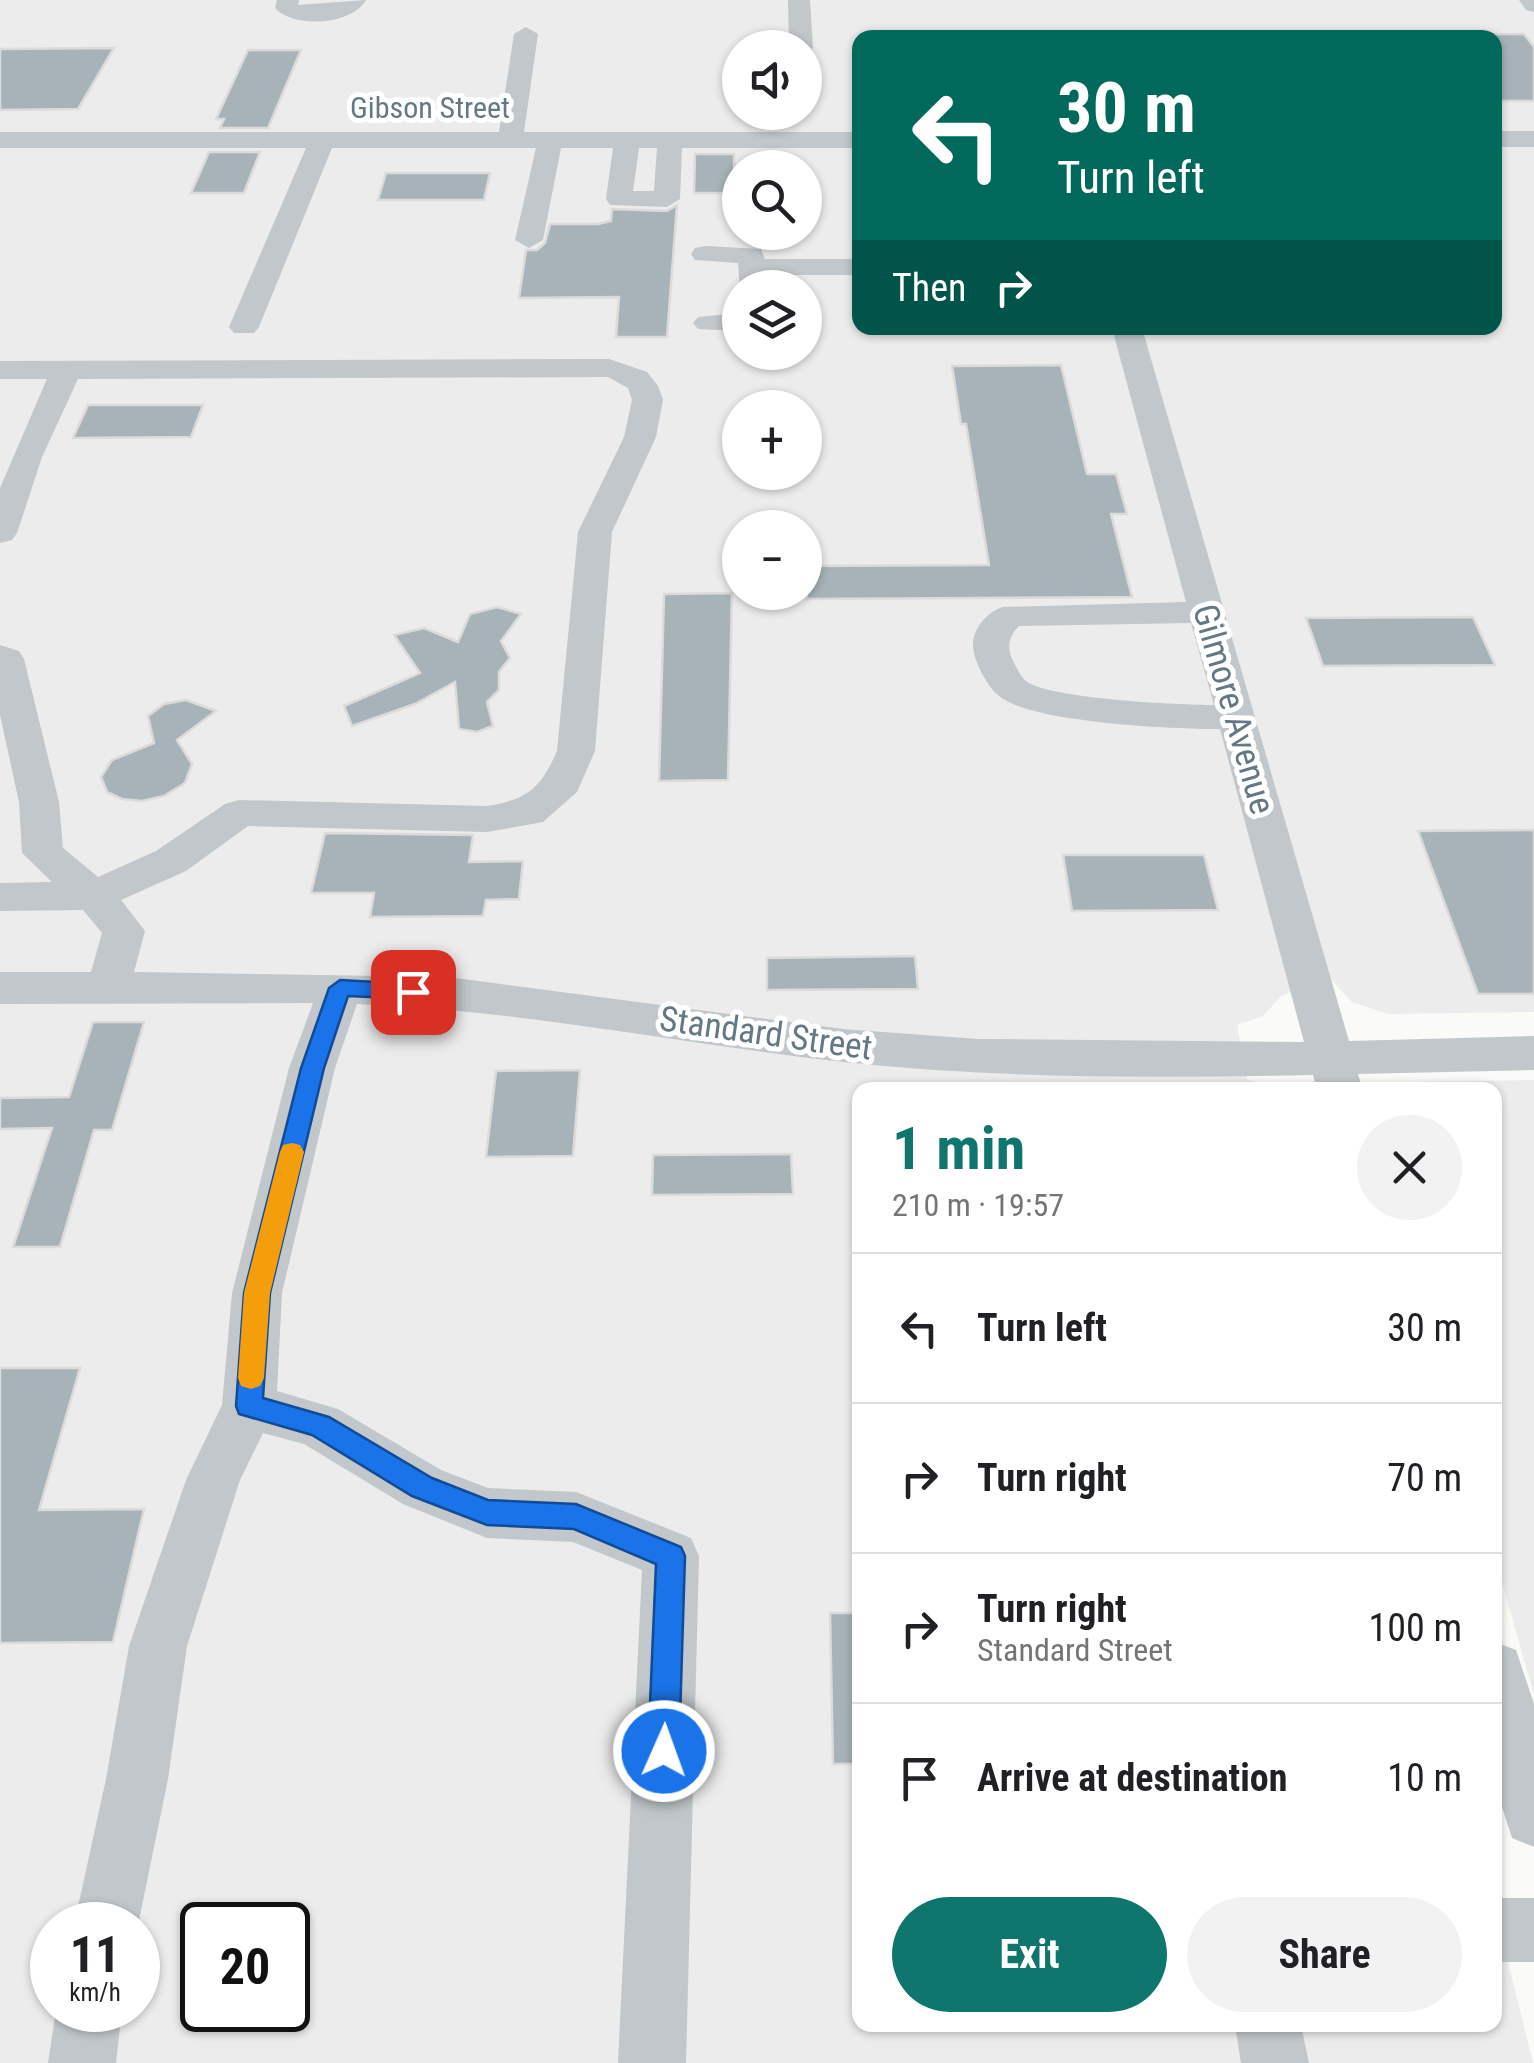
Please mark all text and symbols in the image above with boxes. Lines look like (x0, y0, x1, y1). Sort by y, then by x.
map controls (722, 30, 822, 610)
button: sound (722, 30, 822, 130)
text: 30 m (1057, 67, 1196, 149)
icon: left (892, 70, 1022, 200)
street label: Gibson Street (350, 90, 510, 125)
button: search (722, 150, 822, 250)
text: Turn left (1057, 151, 1205, 204)
icon: right (986, 260, 1041, 315)
text: Then (892, 266, 966, 310)
button: layers (722, 270, 822, 370)
button: + (722, 390, 822, 490)
button: − (722, 510, 822, 610)
street label: Gilmore Avenue (1184, 600, 1283, 819)
pin (371, 950, 456, 1035)
icon: arrive (386, 965, 441, 1020)
street label: Standard Street (657, 998, 875, 1069)
text: 1 min (892, 1113, 1025, 1184)
button: close (1357, 1115, 1462, 1220)
text: 210 m · 19:57 (892, 1186, 1064, 1224)
icon: left (892, 1301, 947, 1356)
text: Turn left (977, 1306, 1107, 1350)
text: 30 m (1387, 1306, 1462, 1350)
icon: right (892, 1451, 947, 1506)
text: Turn right (977, 1456, 1127, 1500)
text: 70 m (1387, 1456, 1462, 1500)
text: Turn right (977, 1587, 1127, 1631)
icon: right (892, 1601, 947, 1656)
text: 100 m (1368, 1606, 1462, 1650)
text: Standard Street (977, 1631, 1173, 1669)
position arrow (612, 1699, 716, 1803)
icon: arrive (892, 1751, 947, 1806)
text: Arrive at destination (977, 1756, 1287, 1800)
text: 10 m (1387, 1756, 1462, 1800)
button: Exit (892, 1897, 1167, 2012)
button: Share (1187, 1897, 1462, 2012)
speed limit sign: 20 (180, 1902, 310, 2032)
text: 11 (70, 1926, 120, 1984)
text: km/h (69, 1978, 121, 2007)

